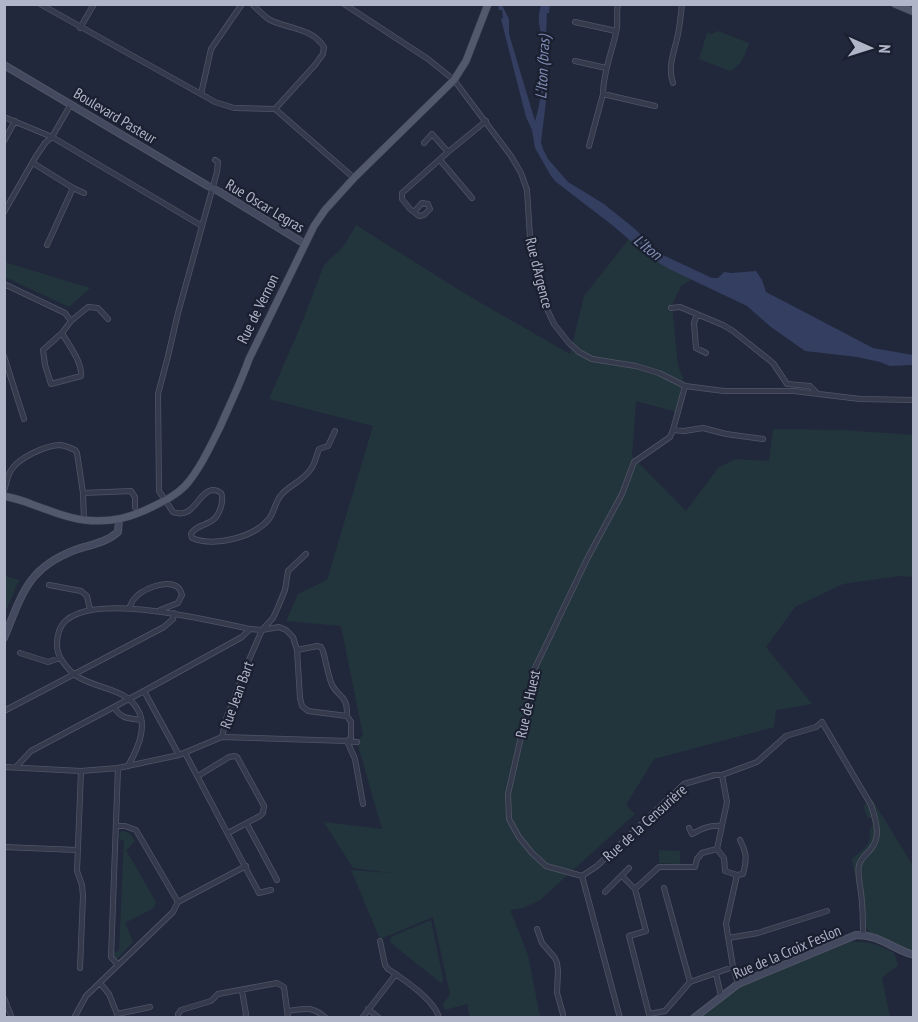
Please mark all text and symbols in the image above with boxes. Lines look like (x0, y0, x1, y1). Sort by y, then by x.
north arrow (840, 18, 900, 78)
water label: L'Iton (bras) (530, 32, 554, 99)
text: N (875, 44, 895, 54)
street label: Boulevard Pasteur (70, 83, 161, 148)
street label: Rue Oscar Legras (223, 175, 308, 236)
water label: L'Iton (630, 230, 667, 265)
street label: Rue d'Argence (521, 235, 557, 310)
street label: Rue de Vernon (233, 271, 282, 347)
street label: Rue Jean Bart (216, 659, 257, 731)
street label: Rue de Huest (511, 668, 544, 740)
street label: Rue de la Censurière (599, 780, 691, 865)
street label: Rue de la Croix Feslon (730, 920, 844, 983)

